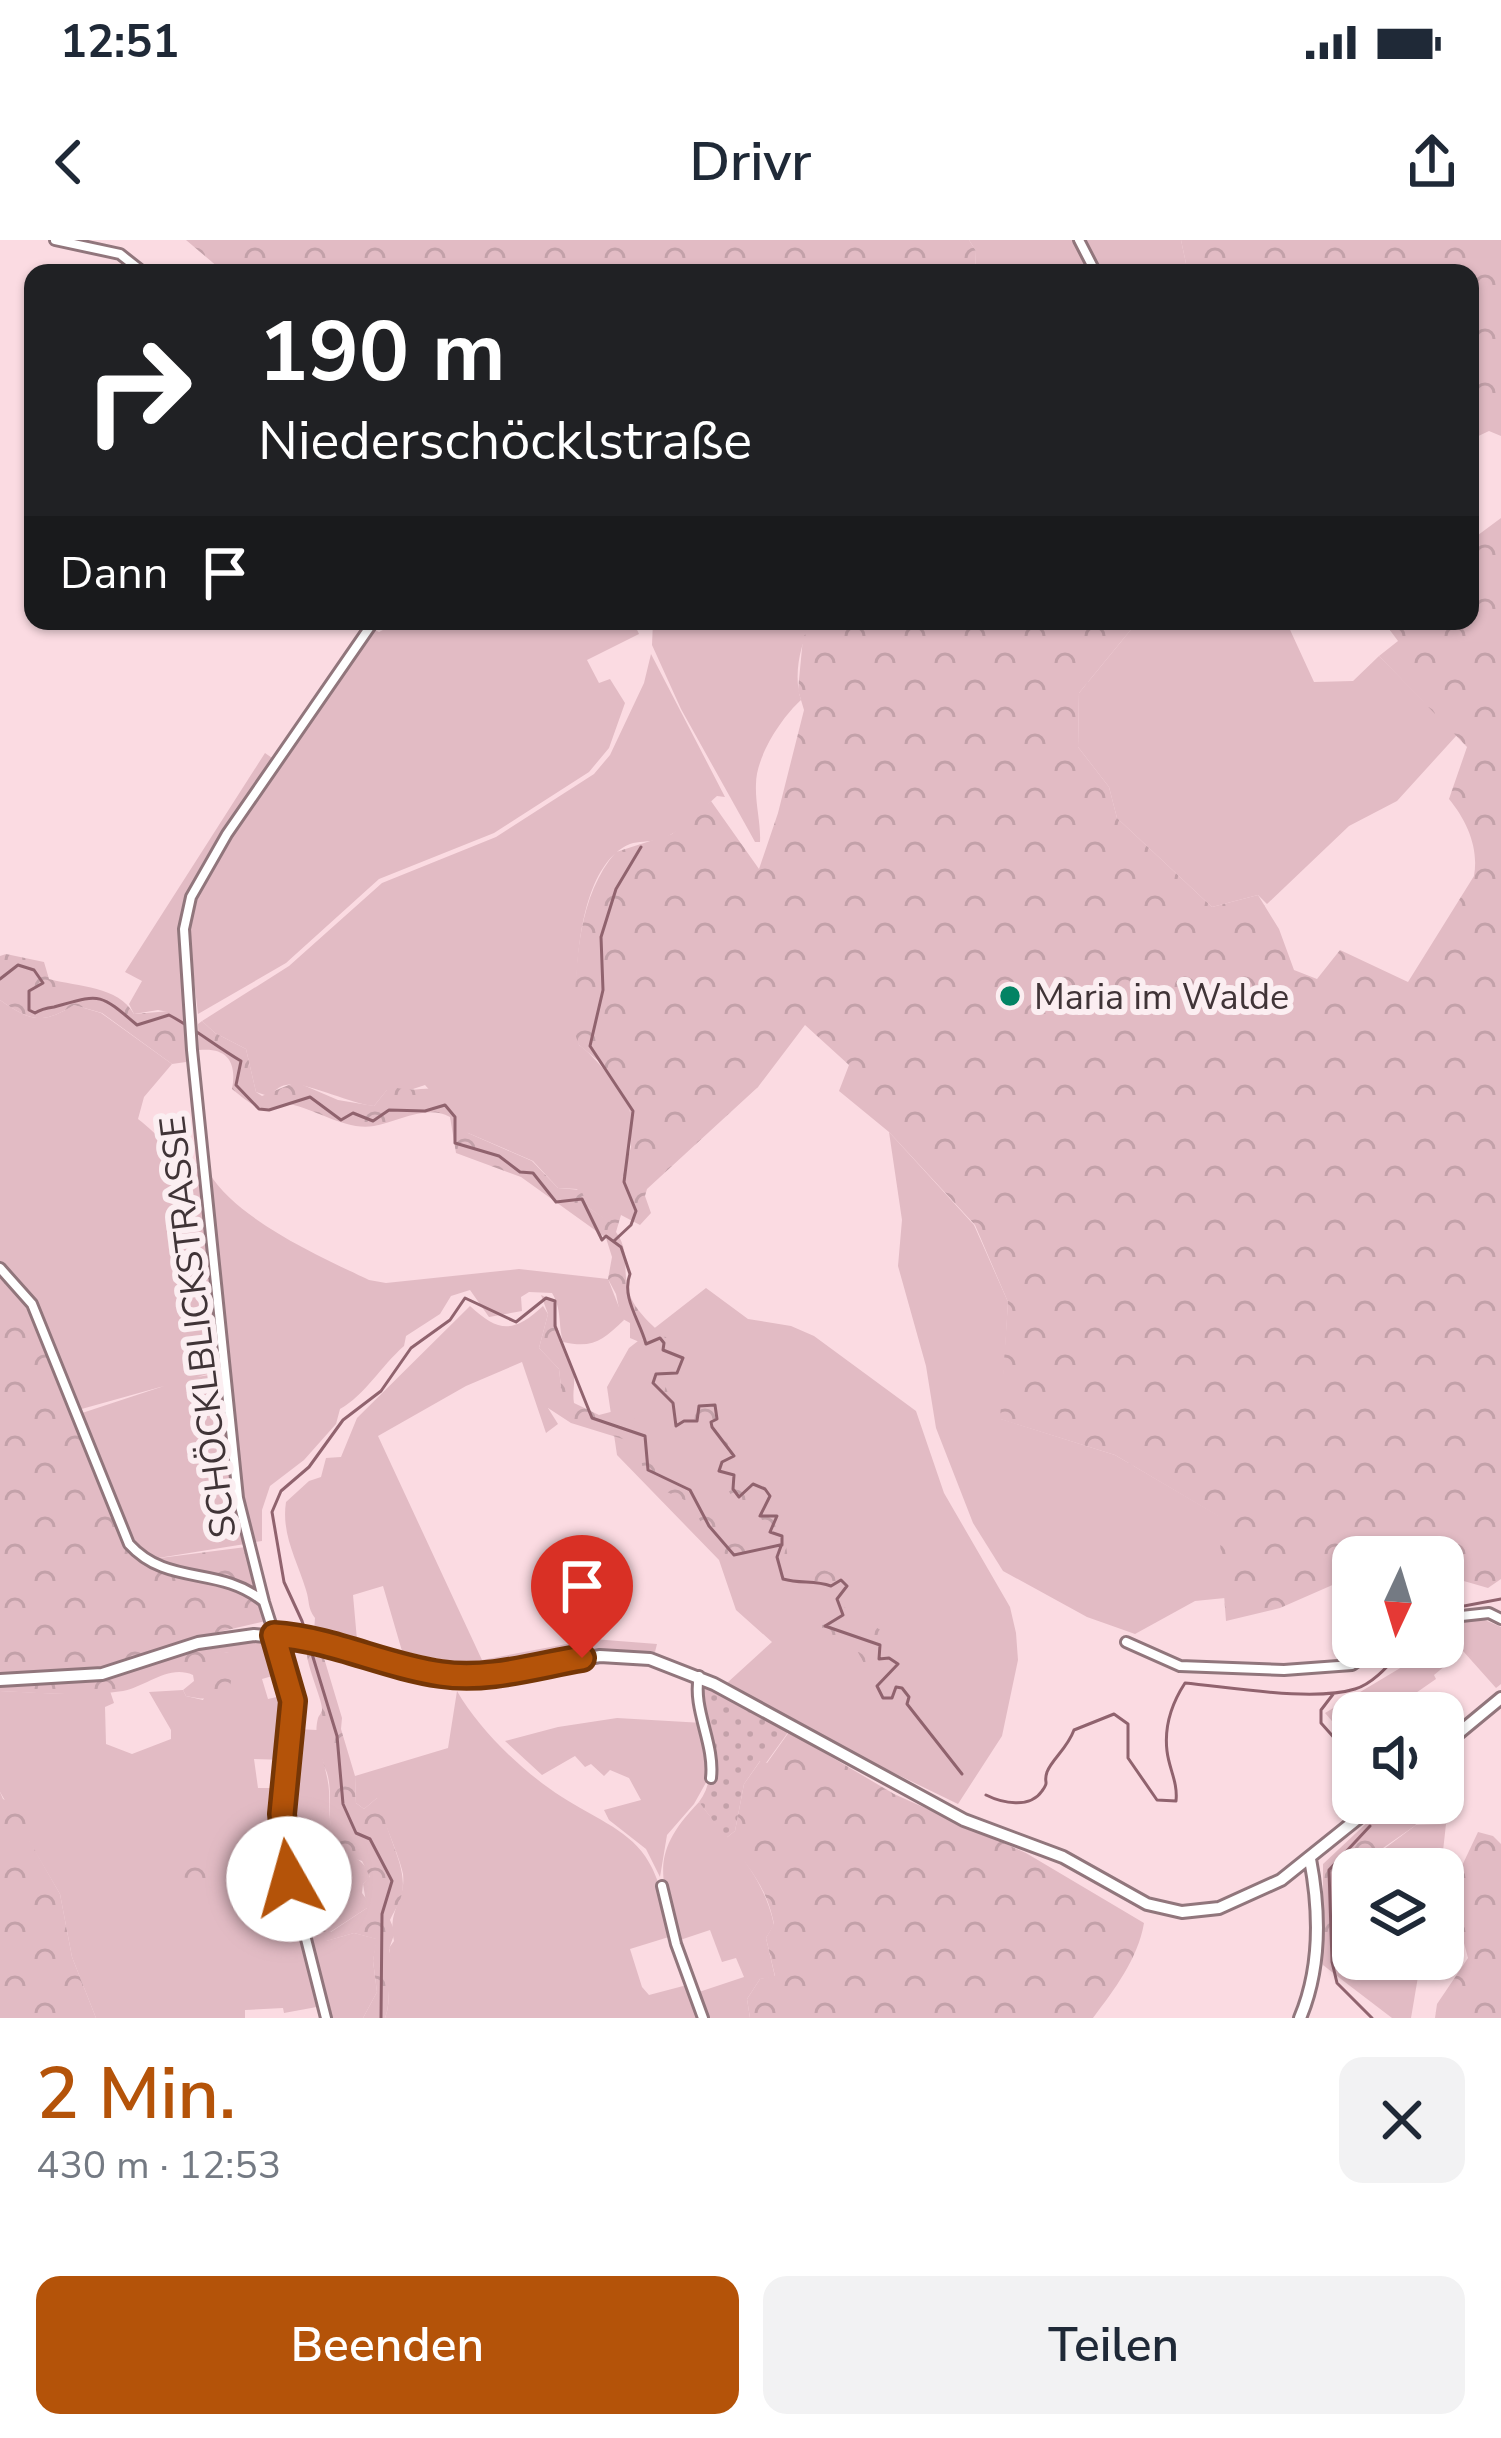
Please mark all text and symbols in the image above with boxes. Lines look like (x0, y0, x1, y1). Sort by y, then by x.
text: 12:51 (60, 12, 179, 73)
text: Drivr (689, 125, 812, 199)
icon: back (36, 129, 102, 195)
icon: share (1399, 129, 1465, 195)
text: 190 m (258, 295, 506, 410)
icon: right (60, 312, 216, 468)
text: Niederschöcklstraße (258, 404, 752, 478)
icon: arrive (192, 540, 258, 606)
text: Dann (60, 543, 168, 604)
place label: Maria im Walde (1034, 973, 1289, 1022)
marker: Maria im Walde (997, 983, 1023, 1009)
street label: SCHÖCKLBLICKSTRASSE (148, 1113, 249, 1541)
pin (531, 1535, 633, 1658)
north arrow (1332, 1536, 1464, 1668)
map controls (1332, 1536, 1464, 1980)
icon: arrive (549, 1553, 615, 1619)
button: sound (1332, 1692, 1464, 1824)
position arrow (226, 1816, 352, 1942)
button: layers (1332, 1848, 1464, 1980)
text: 2 Min. (36, 2045, 236, 2143)
button: close (1339, 2057, 1465, 2183)
text: 430 m · 12:53 (36, 2139, 281, 2192)
button: Beenden (36, 2276, 739, 2414)
button: Teilen (763, 2276, 1465, 2414)

